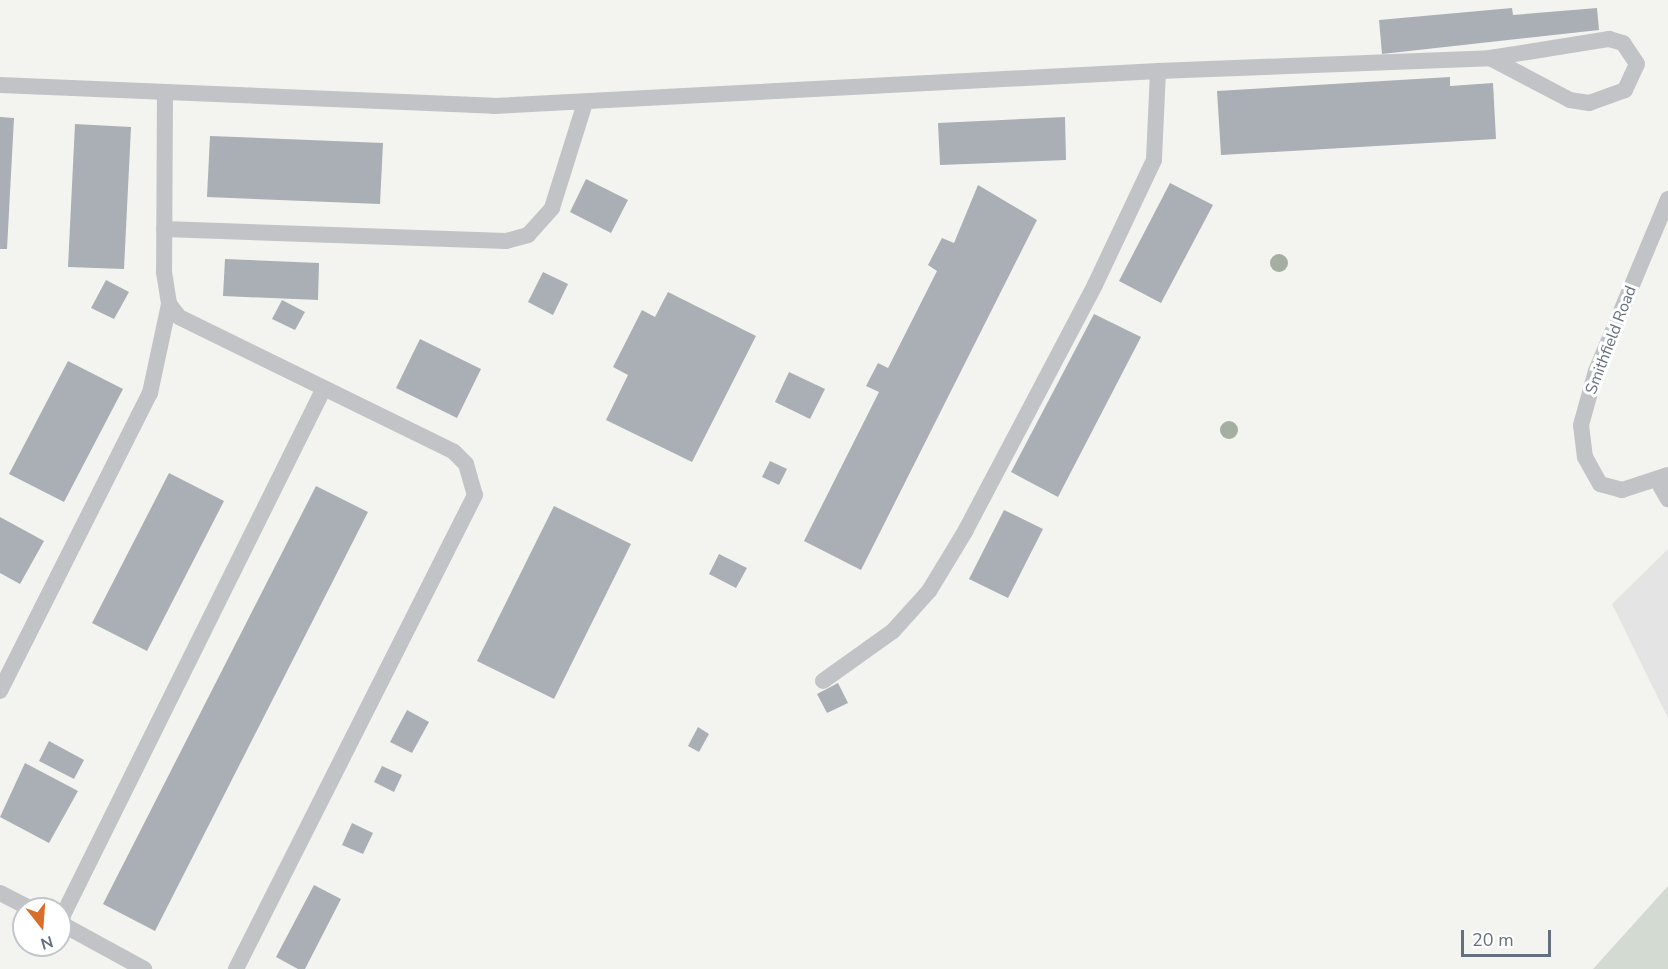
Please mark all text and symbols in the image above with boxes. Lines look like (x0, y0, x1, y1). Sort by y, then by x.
street label: Smithfield Road (1581, 283, 1641, 397)
north arrow (12, 897, 72, 957)
scale bar (1464, 918, 1554, 956)
text: 20 m (1472, 928, 1514, 952)
text: N (38, 930, 56, 955)

